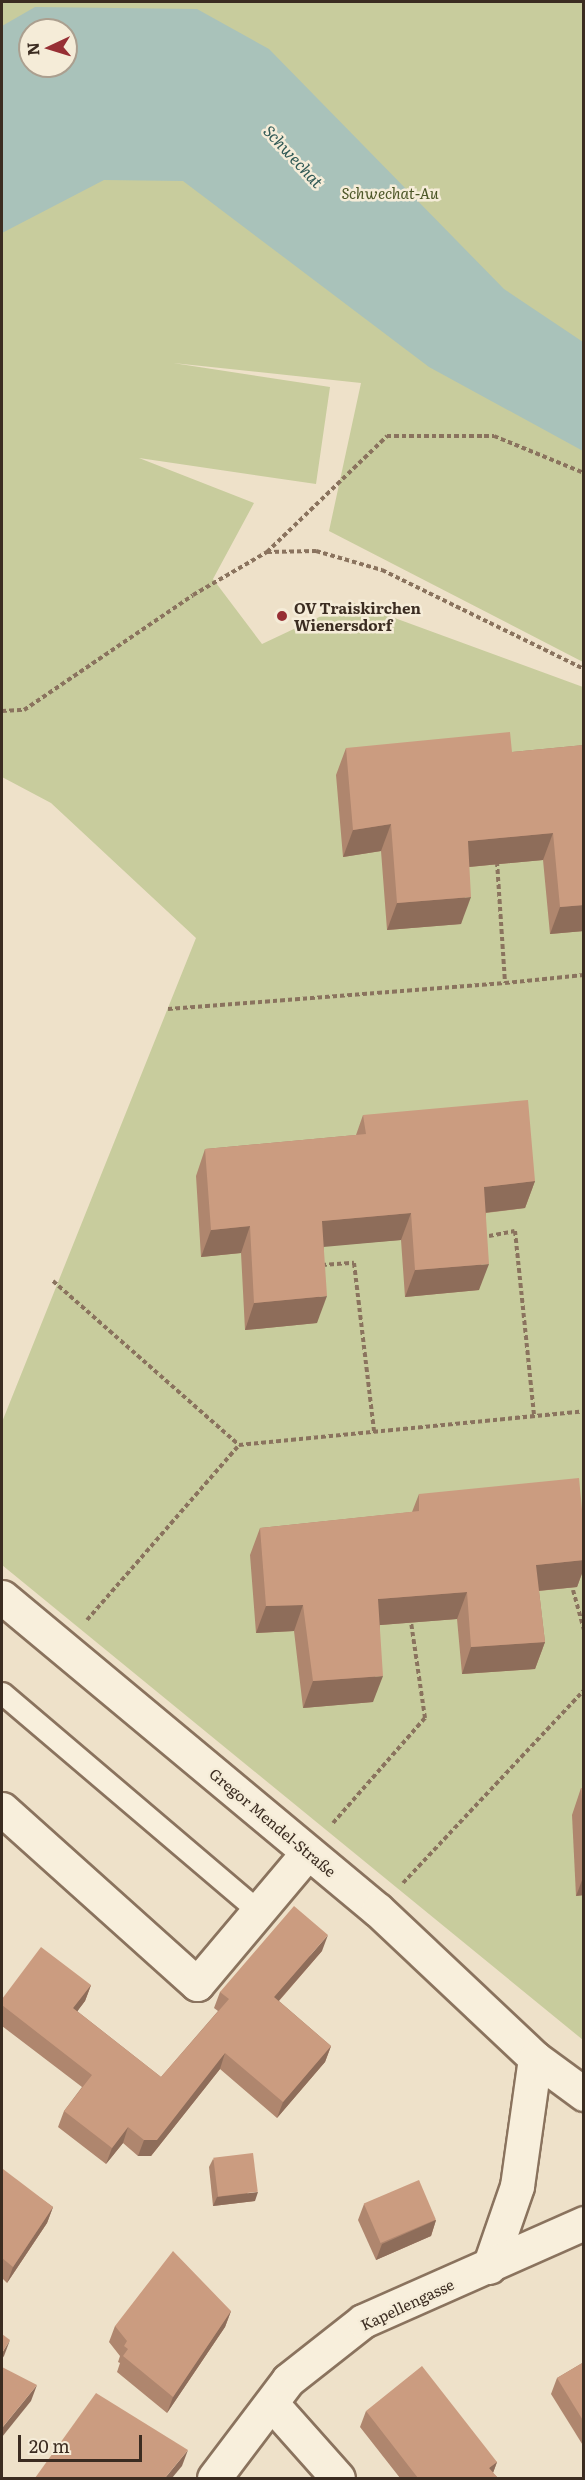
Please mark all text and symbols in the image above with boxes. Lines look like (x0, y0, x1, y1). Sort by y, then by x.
north arrow (18, 18, 78, 78)
text: N (20, 42, 44, 57)
water label: Schwechat (260, 121, 328, 191)
park label: Schwechat-Au (341, 184, 439, 202)
place label: OV Traiskirchen Wienersdorf (294, 598, 421, 633)
marker: OV Traiskirchen Wienersdorf (275, 609, 289, 623)
street label: Gregor Mendel-Straße (206, 1764, 340, 1880)
street label: Kapellengasse (358, 2275, 456, 2333)
scale bar (21, 2423, 146, 2461)
text: 20 m (29, 2432, 70, 2459)

